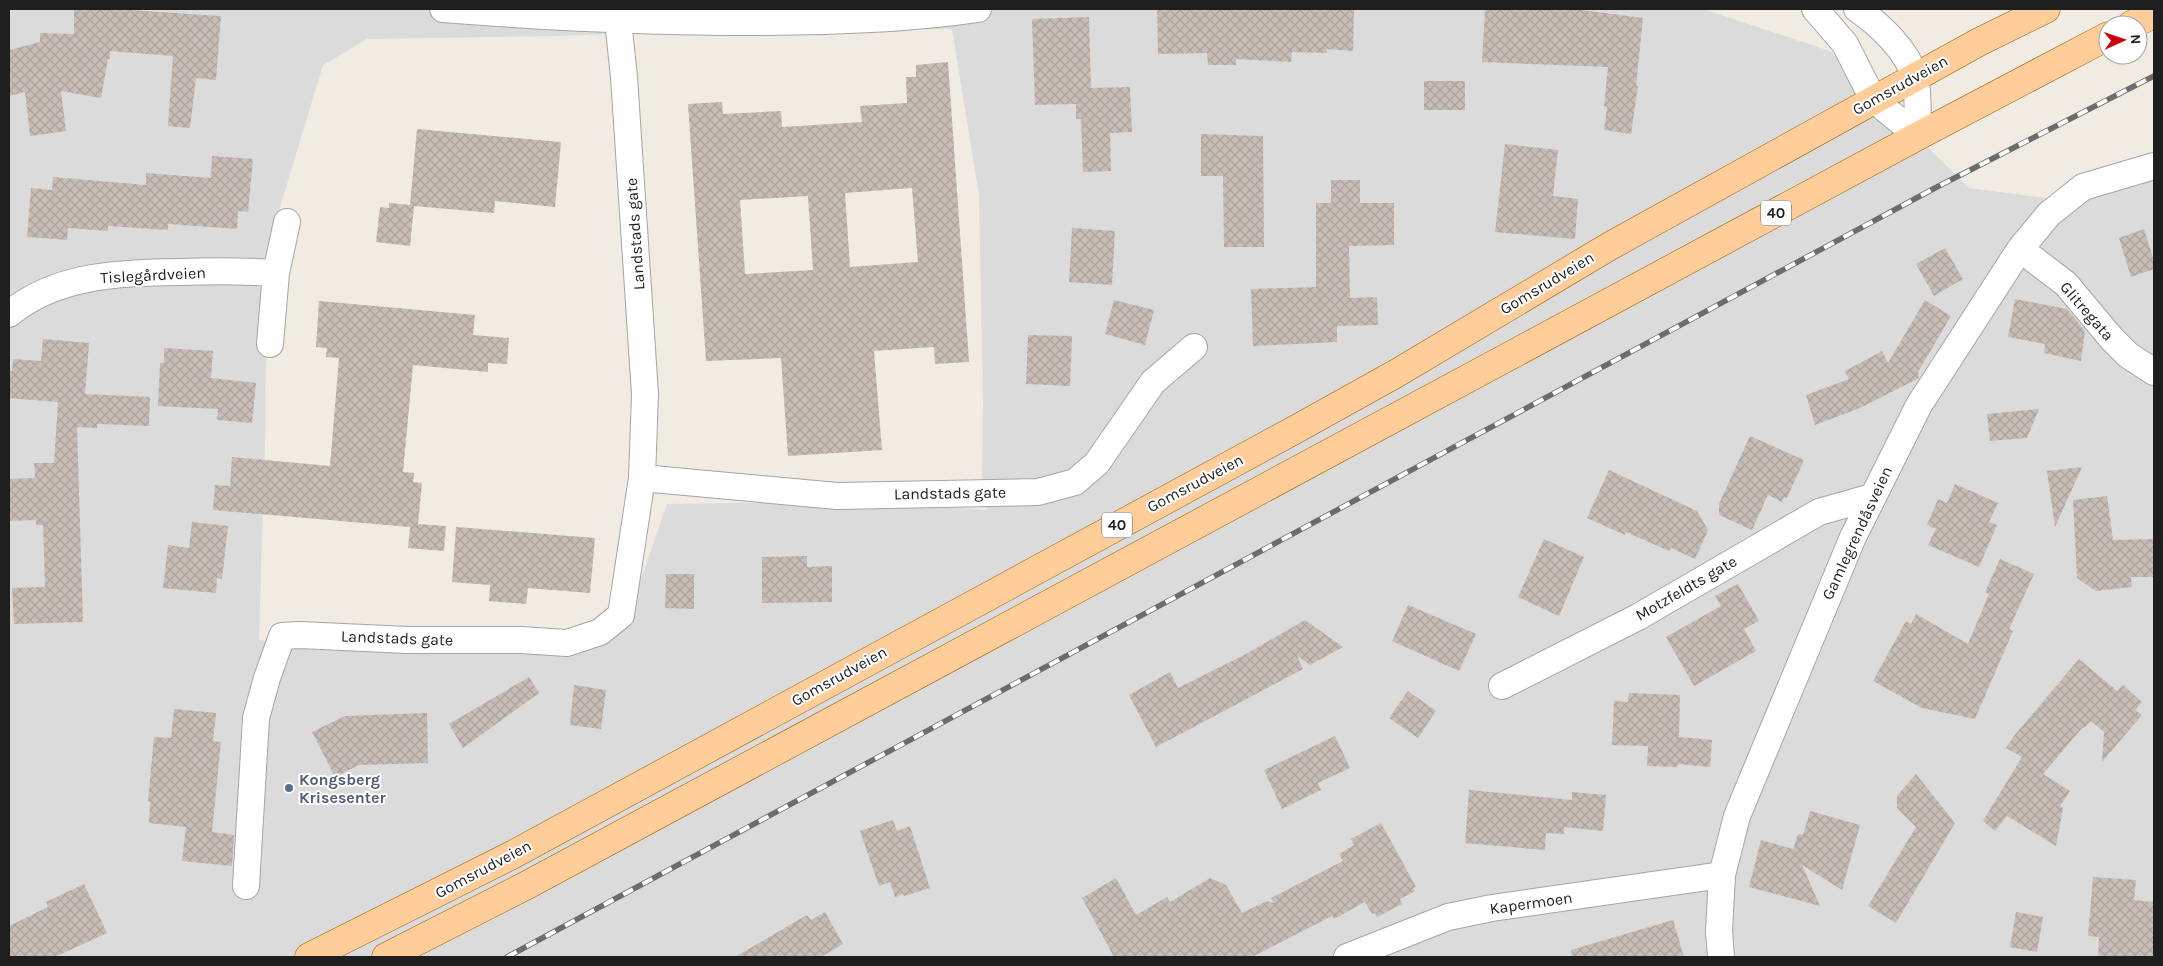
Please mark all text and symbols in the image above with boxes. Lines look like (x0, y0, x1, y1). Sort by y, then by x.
north arrow (2098, 15, 2148, 65)
text: N (2127, 34, 2144, 45)
street label: Gomsrudveien (1849, 51, 1951, 119)
street label: Landstads gate (622, 177, 648, 291)
road number: 40 (1761, 200, 1791, 226)
street label: Gomsrudveien (1497, 247, 1597, 319)
street label: Tislegårdveien (100, 263, 206, 287)
street label: Glitregata (2056, 278, 2118, 344)
street label: Gomsrudveien (1144, 450, 1246, 516)
street label: Gamlegrendåsveien (1818, 463, 1896, 603)
street label: Landstads gate (894, 483, 1006, 503)
road number: 40 (1102, 512, 1132, 538)
street label: Motzfeldts gate (1632, 551, 1740, 625)
street label: Landstads gate (340, 627, 454, 649)
street label: Gomsrudveien (788, 642, 890, 710)
place label: Kongsberg Krisesenter (299, 770, 387, 807)
marker: Kongsberg Krisesenter (283, 782, 295, 794)
street label: Gomsrudveien (432, 836, 534, 902)
street label: Kapermoen (1488, 888, 1574, 918)

